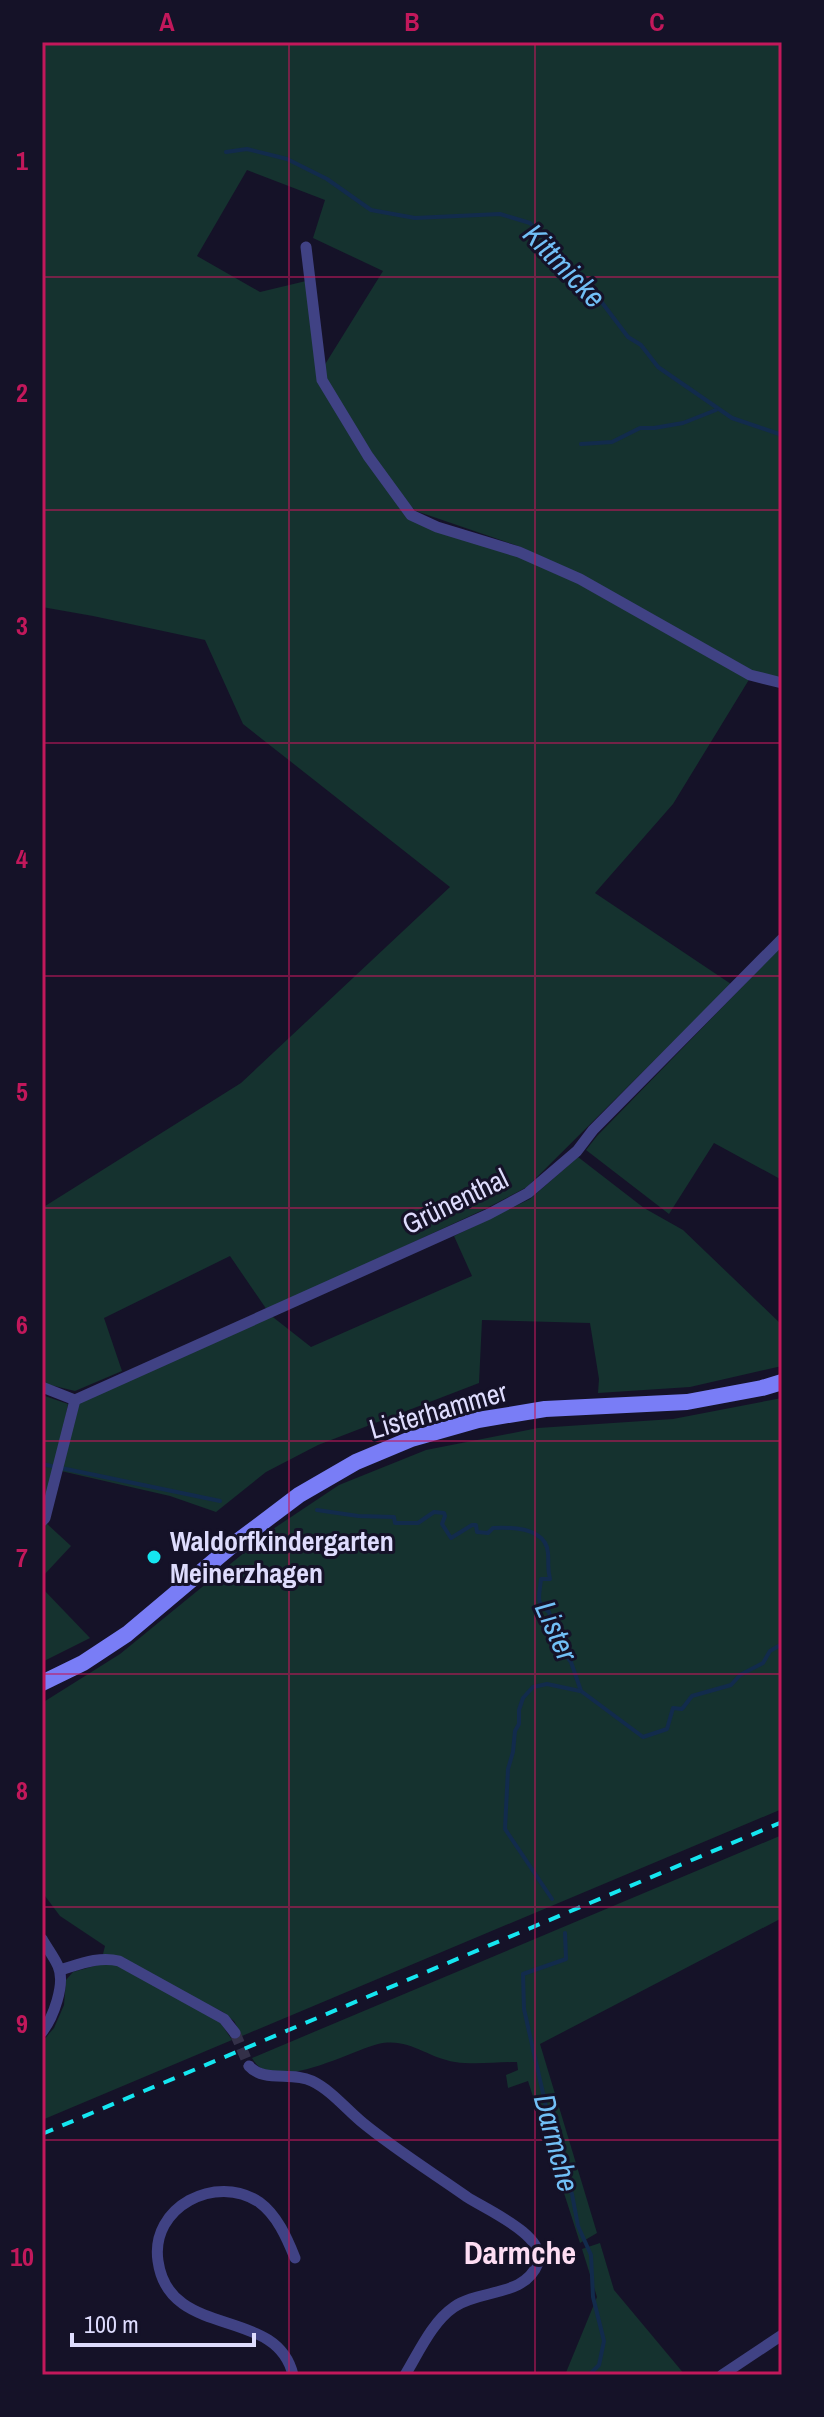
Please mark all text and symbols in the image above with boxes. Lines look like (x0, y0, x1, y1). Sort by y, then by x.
text: A (159, 4, 175, 39)
text: B (404, 4, 420, 39)
text: C (649, 4, 665, 39)
text: 1 (16, 143, 28, 178)
water label: Kittmicke (515, 215, 615, 316)
text: 2 (16, 375, 28, 410)
text: 3 (16, 608, 28, 643)
text: 4 (16, 841, 28, 876)
text: 5 (16, 1074, 28, 1109)
street label: Grünenthal (396, 1159, 514, 1243)
text: 6 (16, 1307, 28, 1342)
street label: Listerhammer (365, 1372, 512, 1448)
place label: Waldorfkindergarten Meinerzhagen (170, 1522, 394, 1592)
text: 7 (16, 1540, 28, 1575)
marker: Waldorfkindergarten Meinerzhagen (145, 1548, 163, 1566)
water label: Lister (526, 1594, 588, 1668)
text: 8 (16, 1773, 28, 1808)
text: 9 (16, 2006, 28, 2041)
water label: Darmche (525, 2089, 589, 2196)
district label: Darmche (464, 2231, 576, 2274)
text: 10 (10, 2239, 34, 2274)
scale bar (72, 2297, 254, 2347)
text: 100 m (84, 2308, 139, 2340)

